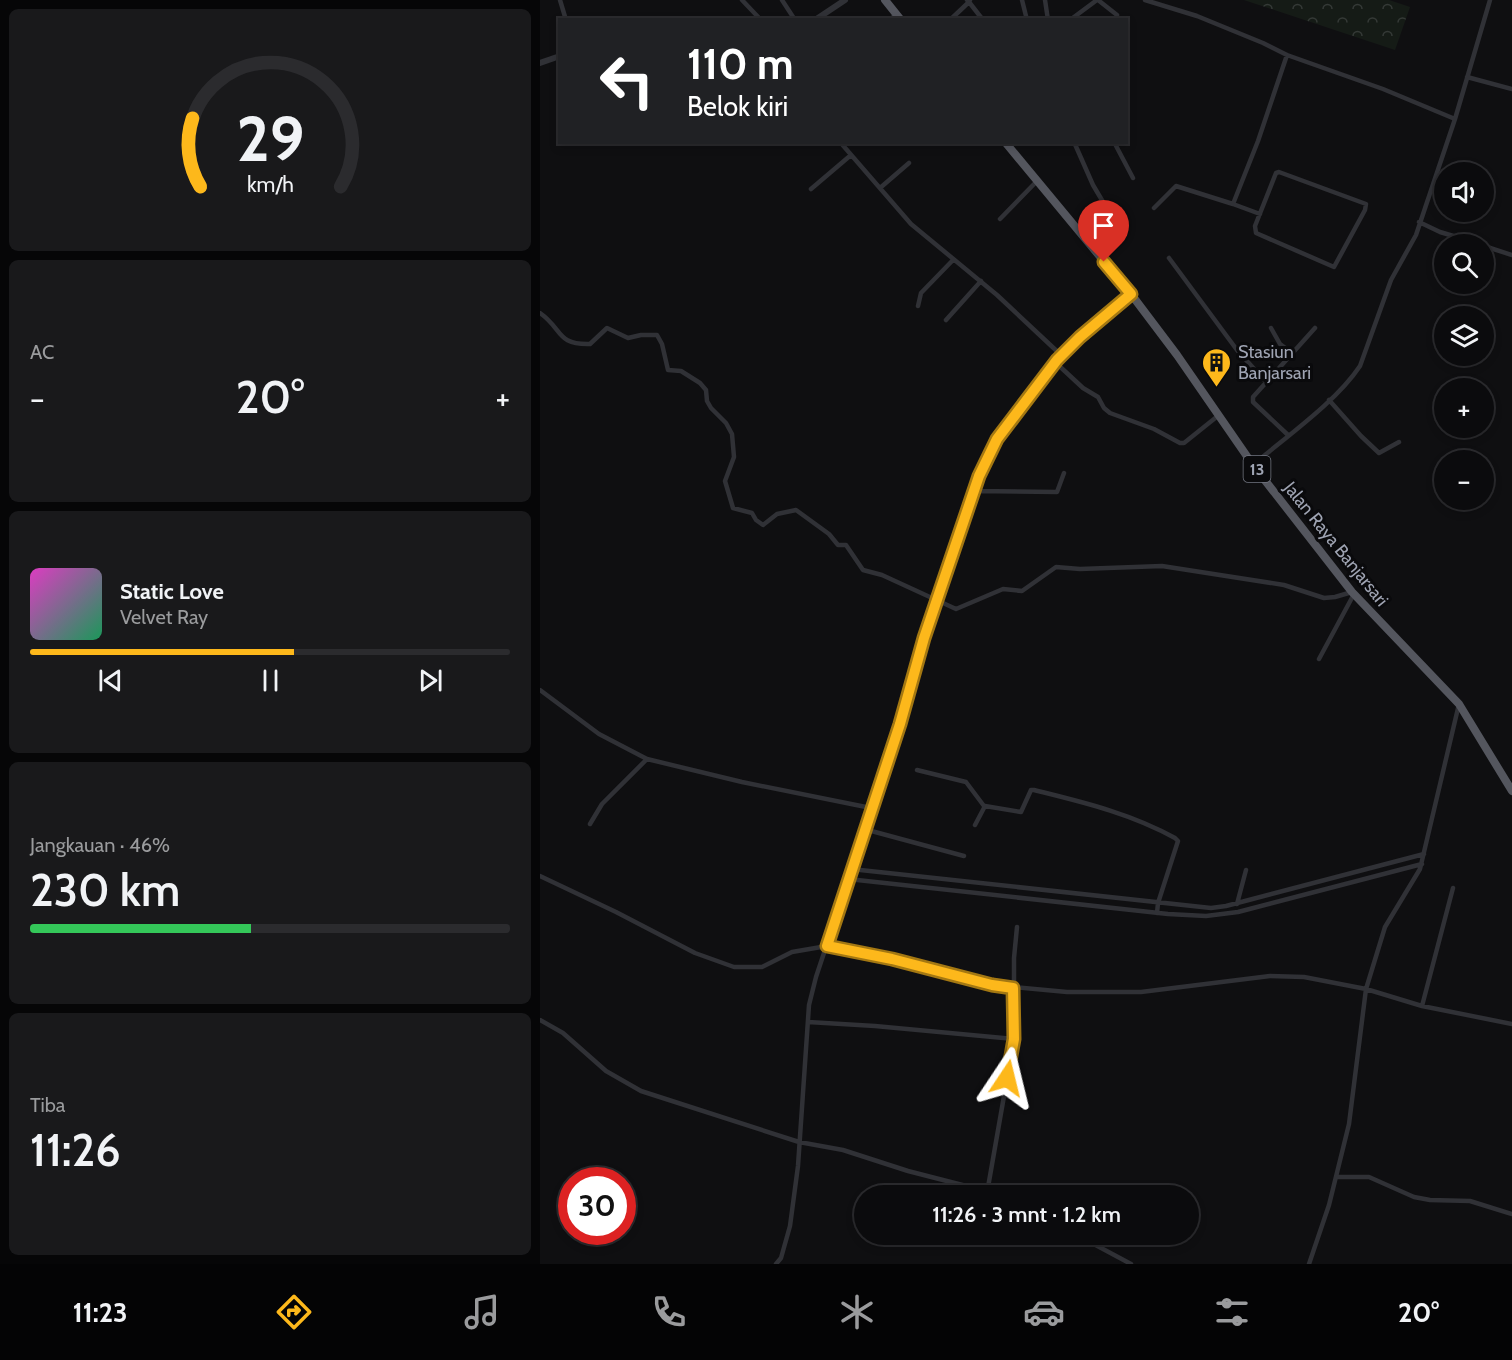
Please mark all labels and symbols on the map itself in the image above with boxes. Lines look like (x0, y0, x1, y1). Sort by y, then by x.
pin (1078, 200, 1129, 262)
place label: Stasiun Banjarsari (1238, 341, 1311, 384)
building icon: Stasiun Banjarsari (1201, 346, 1233, 388)
road number: 13 (1244, 456, 1270, 482)
street label: Jalan Raya Banjarsari (1278, 476, 1393, 611)
position arrow (975, 1046, 1039, 1110)
speed limit sign: 30 (558, 1167, 636, 1245)

